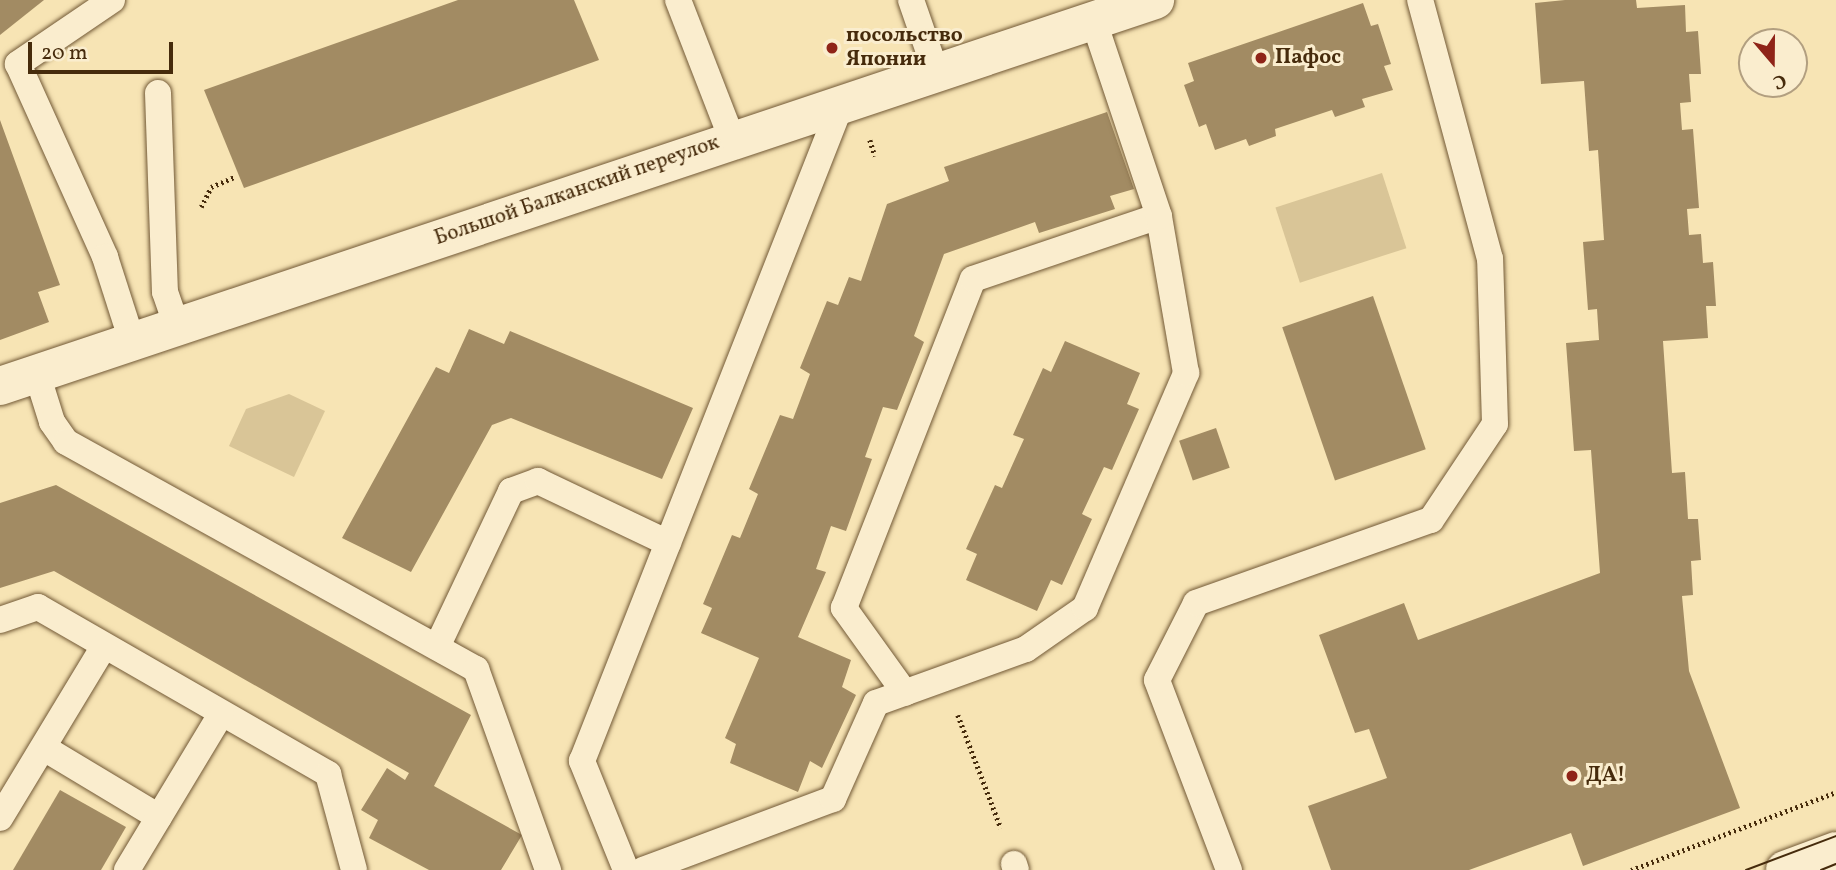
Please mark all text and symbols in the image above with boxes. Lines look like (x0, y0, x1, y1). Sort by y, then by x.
place label: посольство Японии (846, 23, 963, 73)
scale bar (32, 28, 177, 72)
north arrow (1738, 28, 1808, 98)
text: 20 m (41, 39, 87, 68)
marker: посольство Японии (824, 40, 840, 56)
place label: Пафос (1275, 45, 1341, 71)
marker: Пафос (1253, 50, 1269, 66)
text: С (1769, 67, 1790, 95)
street label: Большой Балканский переулок (431, 130, 723, 252)
place label: ДА! (1586, 763, 1625, 789)
marker: ДА! (1564, 768, 1580, 784)

